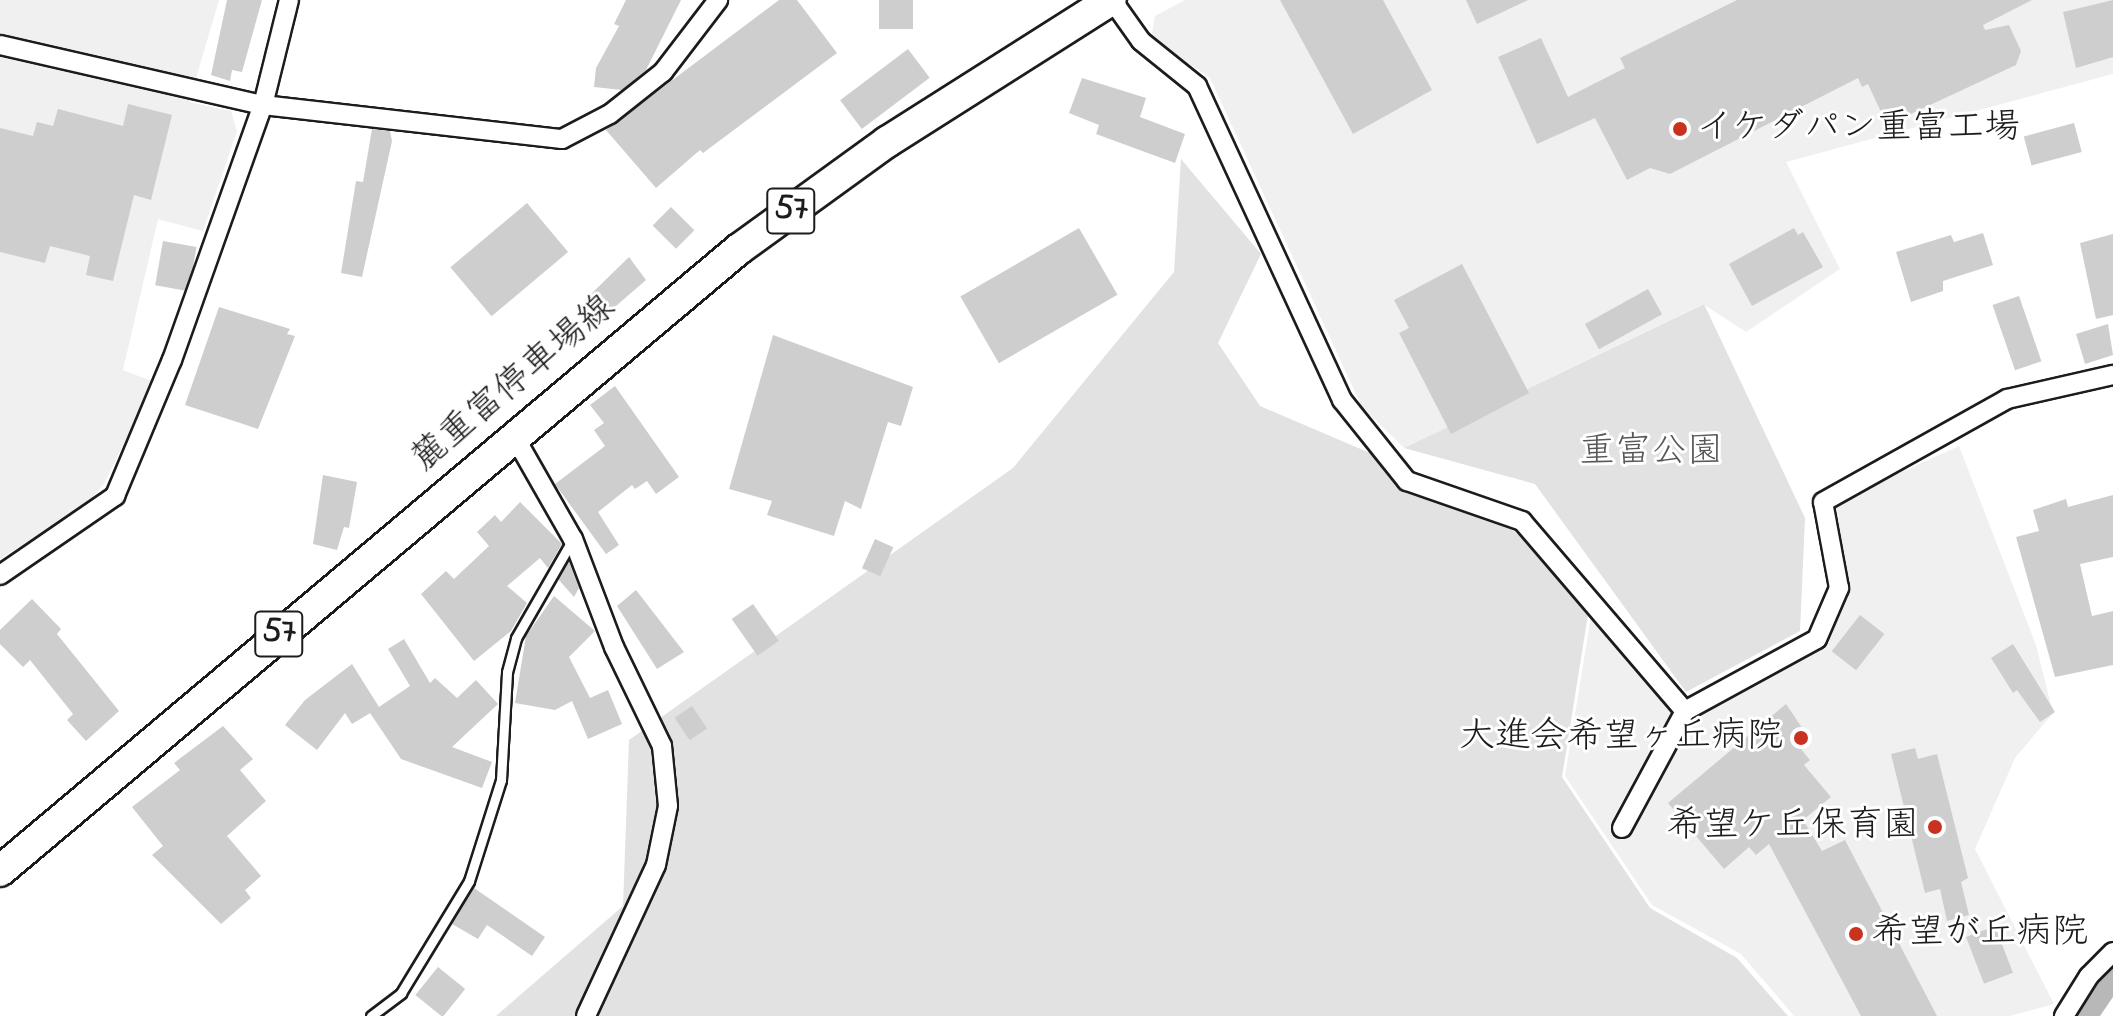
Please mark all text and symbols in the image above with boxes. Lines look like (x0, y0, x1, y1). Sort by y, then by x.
place label: イケダパン重富工場 (1696, 107, 2020, 151)
marker: イケダパン重富工場 (1671, 120, 1689, 138)
road number: 57 (765, 181, 817, 241)
street label: 麓重富停車場線 (404, 286, 624, 482)
park label: 重富公園 (1579, 431, 1723, 475)
road number: 57 (253, 604, 305, 664)
place label: 大進会希望ヶ丘病院 (1459, 716, 1783, 760)
marker: 大進会希望ヶ丘病院 (1790, 727, 1812, 749)
place label: 希望ケ丘保育園 (1667, 805, 1919, 849)
marker: 希望ケ丘保育園 (1926, 818, 1944, 836)
place label: 希望が丘病院 (1872, 912, 2088, 956)
marker: 希望が丘病院 (1847, 925, 1865, 943)

